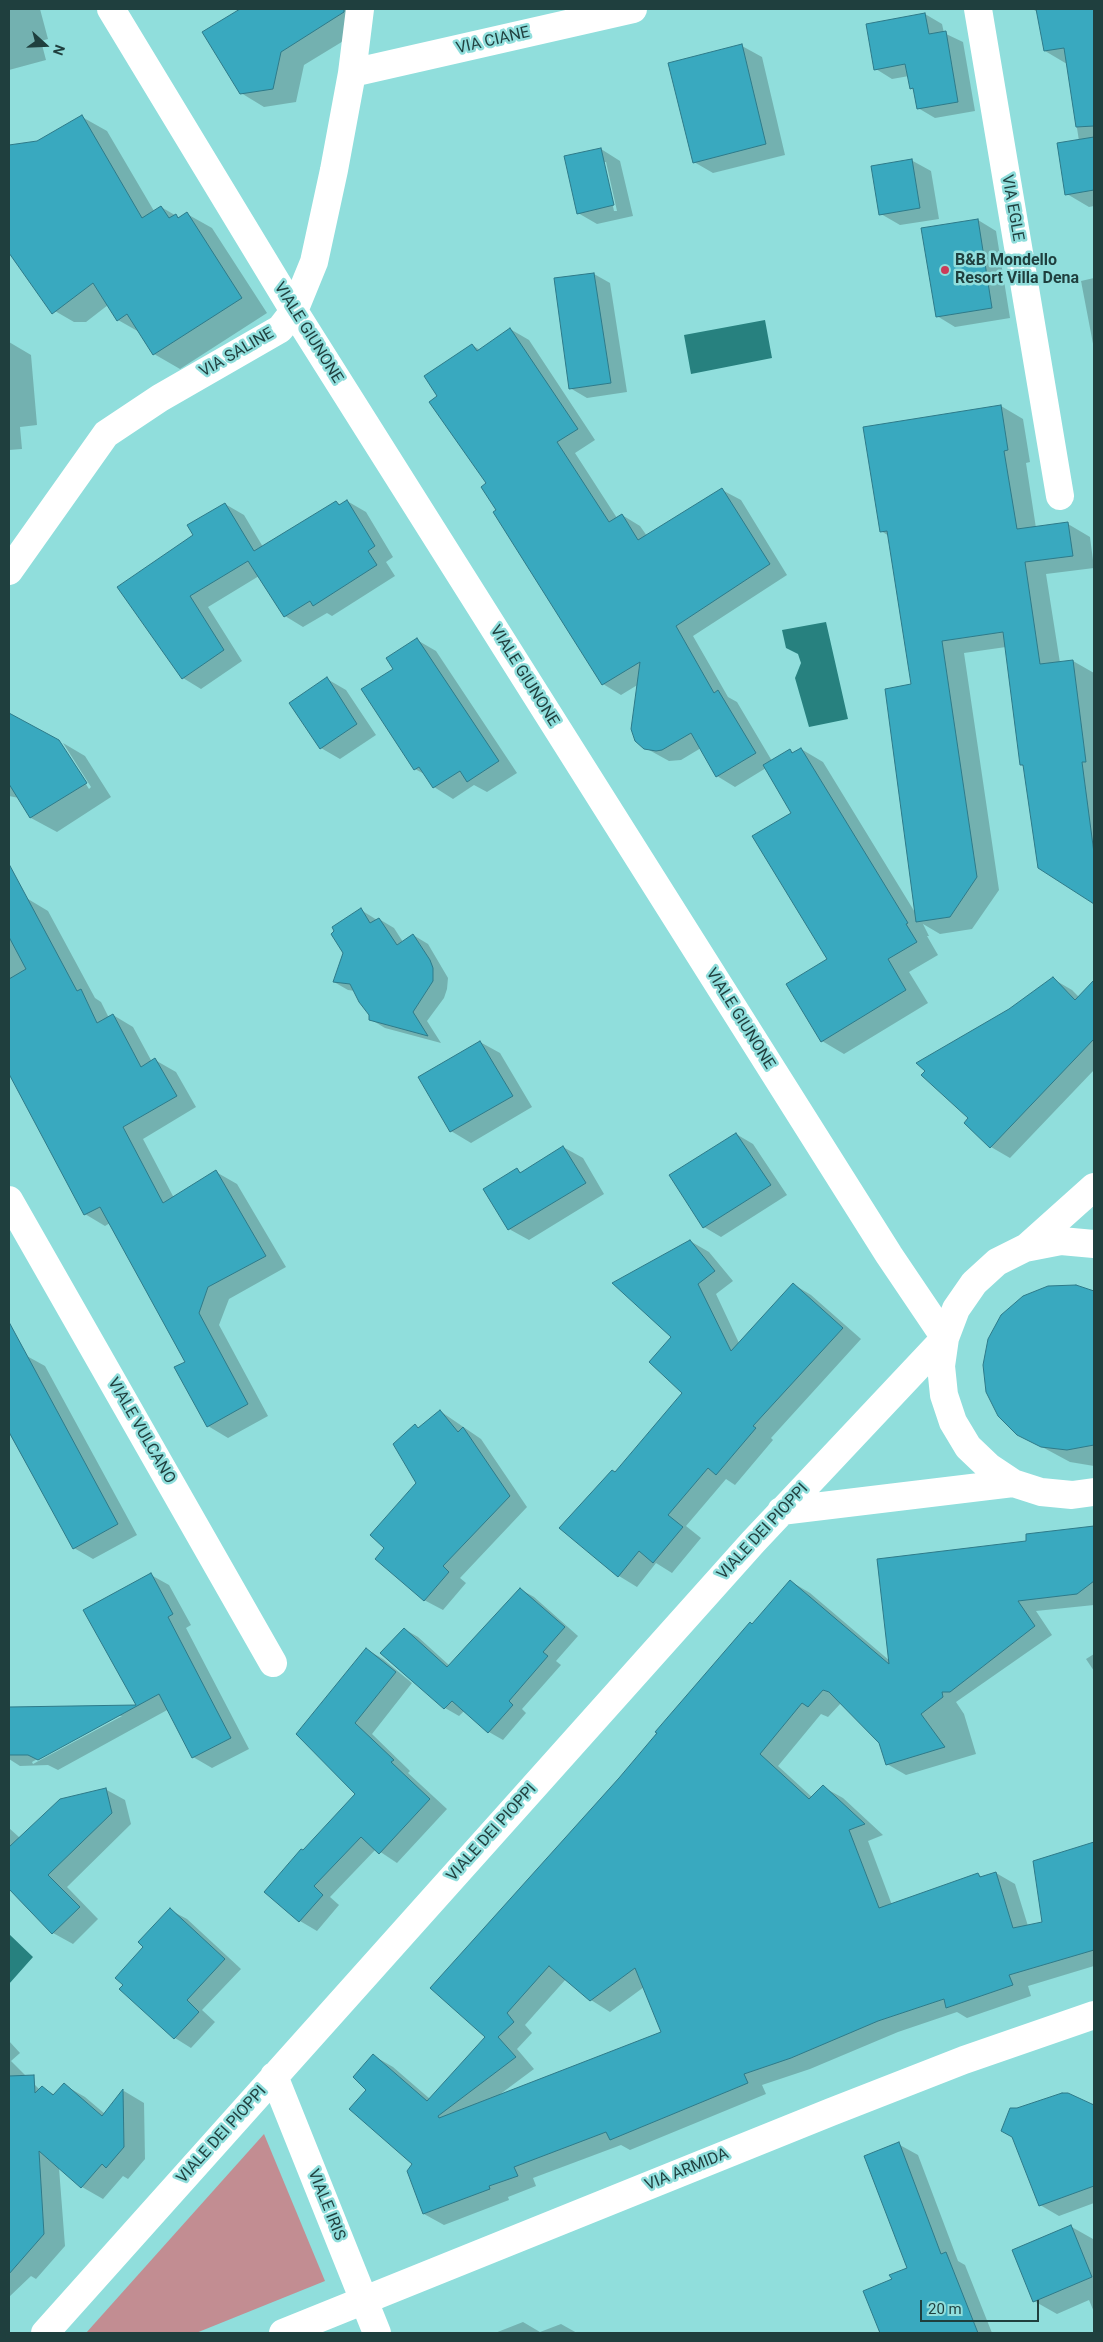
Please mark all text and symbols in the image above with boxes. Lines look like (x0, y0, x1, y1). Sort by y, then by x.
north arrow (20, 20, 70, 70)
street label: VIA CIANE (454, 23, 532, 59)
text: N (50, 43, 68, 58)
street label: VIA EGLE (997, 173, 1027, 243)
place label: B&B Mondello Resort Villa Dena (955, 251, 1079, 289)
marker: B&B Mondello Resort Villa Dena (939, 264, 951, 276)
street label: VIALE GIUNONE (269, 279, 347, 387)
street label: VIA SALINE (196, 324, 278, 382)
street label: VIALE GIUNONE (485, 622, 563, 730)
street label: VIALE GIUNONE (701, 965, 779, 1073)
street label: VIALE VULCANO (103, 1375, 179, 1487)
street label: VIALE DEI PIOPPI (713, 1480, 813, 1584)
street label: VIALE DEI PIOPPI (443, 1780, 541, 1886)
street label: VIALE DEI PIOPPI (173, 2082, 271, 2188)
street label: VIA ARMIDA (642, 2145, 732, 2195)
street label: VIALE IRIS (303, 2167, 349, 2243)
scale bar (923, 2290, 1042, 2322)
text: 20 m (928, 2300, 962, 2318)

